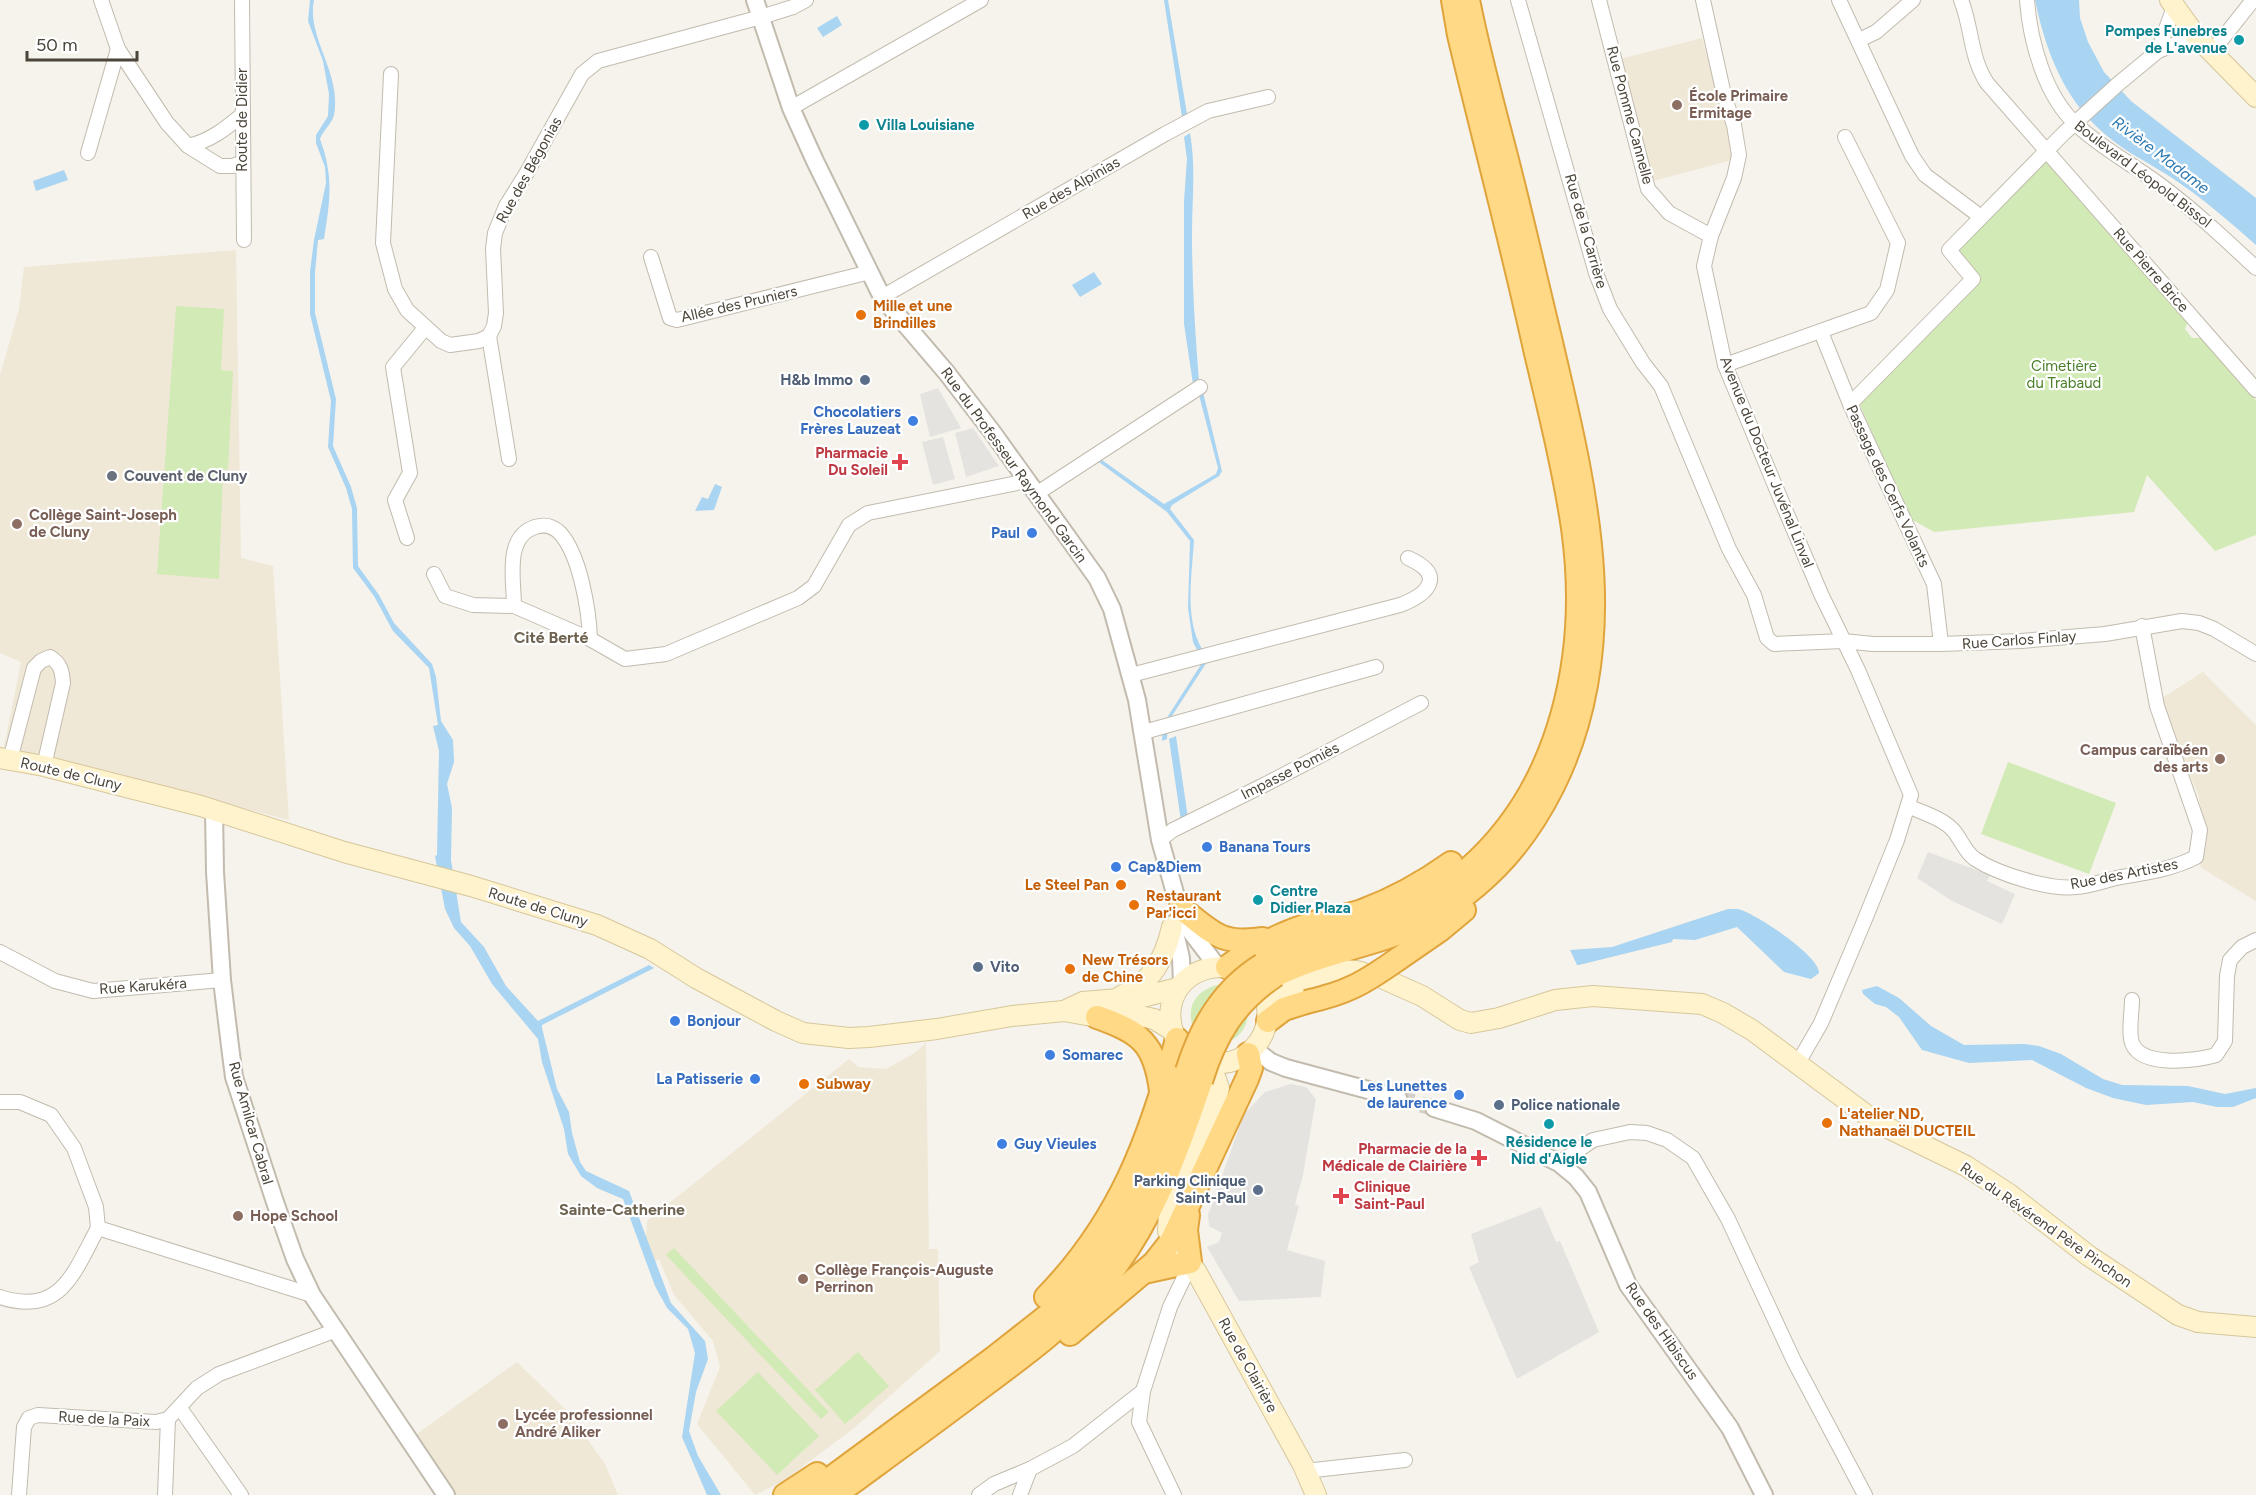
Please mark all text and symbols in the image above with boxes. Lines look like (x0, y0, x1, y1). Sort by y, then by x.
place label: Pompes Funebres de L'avenue (2105, 22, 2228, 57)
scale bar (27, 24, 136, 62)
marker: Pompes Funebres de L'avenue (2232, 33, 2246, 47)
text: 50 m (36, 34, 78, 56)
street label: Rue Pomme Cannelle (1603, 44, 1657, 186)
street label: Route de Didier (233, 68, 251, 172)
place label: École Primaire Ermitage (1689, 87, 1789, 122)
marker: École Primaire Ermitage (1670, 98, 1684, 112)
water label: Rivière Madame (2109, 112, 2214, 198)
street label: Rue des Bégonias (492, 114, 566, 226)
place label: Villa Louisiane (876, 116, 975, 134)
street label: Boulevard Léopold Bissol (2071, 117, 2215, 231)
marker: Villa Louisiane (857, 118, 871, 132)
street label: Rue des Alpinias (1019, 153, 1123, 223)
street label: Rue de la Carrière (1561, 172, 1611, 290)
street label: Rue Pierre Brice (2109, 224, 2193, 316)
street label: Allée des Pruniers (679, 282, 799, 326)
place label: Mille et une Brindilles (873, 297, 953, 332)
marker: Mille et une Brindilles (854, 308, 868, 322)
street label: Avenue du Docteur Juvénal Linval (1716, 354, 1818, 570)
park label: Cimetière du Trabaud (2027, 357, 2101, 392)
street label: Rue du Professeur Raymond Garcin (937, 364, 1091, 566)
place label: H&b Immo (780, 371, 853, 389)
marker: H&b Immo (858, 373, 872, 387)
street label: Passage des Cerfs Volants (1842, 402, 1934, 570)
place label: Chocolatiers Frères Lauzeat (800, 403, 901, 438)
marker: Chocolatiers Frères Lauzeat (906, 414, 920, 428)
place label: Pharmacie Du Soleil (815, 444, 889, 479)
marker: Pharmacie Du Soleil (893, 455, 907, 469)
place label: Couvent de Cluny (124, 467, 248, 485)
marker: Couvent de Cluny (105, 469, 119, 483)
place label: Collège Saint-Joseph de Cluny (29, 506, 177, 541)
marker: Collège Saint-Joseph de Cluny (10, 517, 24, 531)
place label: Paul (991, 524, 1020, 542)
marker: Paul (1025, 526, 1039, 540)
street label: Rue Carlos Finlay (1961, 627, 2077, 653)
district label: Cité Berté (514, 628, 588, 647)
street label: Impasse Pomiès (1238, 738, 1342, 804)
place label: Campus caraïbéen des arts (2080, 741, 2208, 776)
marker: Campus caraïbéen des arts (2213, 752, 2227, 766)
street label: Route de Cluny (19, 754, 123, 794)
place label: Banana Tours (1219, 838, 1310, 856)
marker: Banana Tours (1200, 840, 1214, 854)
street label: Rue des Artistes (2069, 855, 2179, 893)
place label: Cap&Diem (1128, 858, 1201, 876)
marker: Cap&Diem (1109, 860, 1123, 874)
place label: Le Steel Pan (1025, 876, 1109, 894)
marker: Le Steel Pan (1114, 878, 1128, 892)
place label: Centre Didier Plaza (1270, 882, 1351, 917)
street label: Route de Cluny (486, 883, 590, 931)
place label: Restaurant Par'icci (1146, 887, 1222, 922)
marker: Centre Didier Plaza (1251, 893, 1265, 907)
marker: Restaurant Par'icci (1127, 898, 1141, 912)
place label: New Trésors de Chine (1082, 951, 1168, 986)
place label: Vito (990, 958, 1020, 976)
marker: Vito (971, 960, 985, 974)
marker: New Trésors de Chine (1063, 962, 1077, 976)
street label: Rue Karukéra (99, 974, 187, 998)
place label: Bonjour (687, 1012, 741, 1030)
marker: Bonjour (668, 1014, 682, 1028)
place label: Somarec (1062, 1046, 1123, 1064)
marker: Somarec (1043, 1048, 1057, 1062)
street label: Rue Amilcar Cabral (225, 1059, 277, 1187)
place label: La Patisserie (656, 1070, 744, 1088)
marker: La Patisserie (748, 1072, 762, 1086)
place label: Subway (816, 1075, 871, 1093)
marker: Subway (797, 1077, 811, 1091)
place label: Les Lunettes de laurence (1359, 1077, 1448, 1112)
marker: Les Lunettes de laurence (1452, 1088, 1466, 1102)
place label: Police nationale (1511, 1096, 1621, 1114)
marker: Police nationale (1492, 1098, 1506, 1112)
place label: L'atelier ND, Nathanaël DUCTEIL (1839, 1105, 1975, 1140)
marker: L'atelier ND, Nathanaël DUCTEIL (1820, 1116, 1834, 1130)
marker: Résidence le Nid d'Aigle (1542, 1117, 1556, 1131)
place label: Résidence le Nid d'Aigle (1506, 1133, 1593, 1168)
place label: Guy Vieules (1014, 1135, 1096, 1153)
marker: Guy Vieules (995, 1137, 1009, 1151)
place label: Pharmacie de la Médicale de Clairière (1322, 1140, 1468, 1175)
marker: Pharmacie de la Médicale de Clairière (1472, 1151, 1486, 1165)
street label: Rue du Révérend Père Pinchon (1957, 1159, 2135, 1291)
place label: Parking Clinique Saint-Paul (1134, 1172, 1247, 1207)
place label: Clinique Saint-Paul (1354, 1178, 1425, 1213)
marker: Parking Clinique Saint-Paul (1251, 1183, 1265, 1197)
marker: Clinique Saint-Paul (1332, 1187, 1350, 1205)
district label: Sainte-Catherine (559, 1200, 685, 1219)
place label: Hope School (250, 1207, 338, 1225)
marker: Hope School (231, 1209, 245, 1223)
place label: Collège François-Auguste Perrinon (815, 1261, 994, 1296)
marker: Collège François-Auguste Perrinon (796, 1272, 810, 1286)
street label: Rue des Hibiscus (1622, 1279, 1702, 1383)
street label: Rue de Clairière (1215, 1314, 1281, 1416)
place label: Lycée professionnel André Aliker (515, 1406, 653, 1441)
street label: Rue de la Paix (58, 1408, 150, 1430)
marker: Lycée professionnel André Aliker (496, 1417, 510, 1431)

